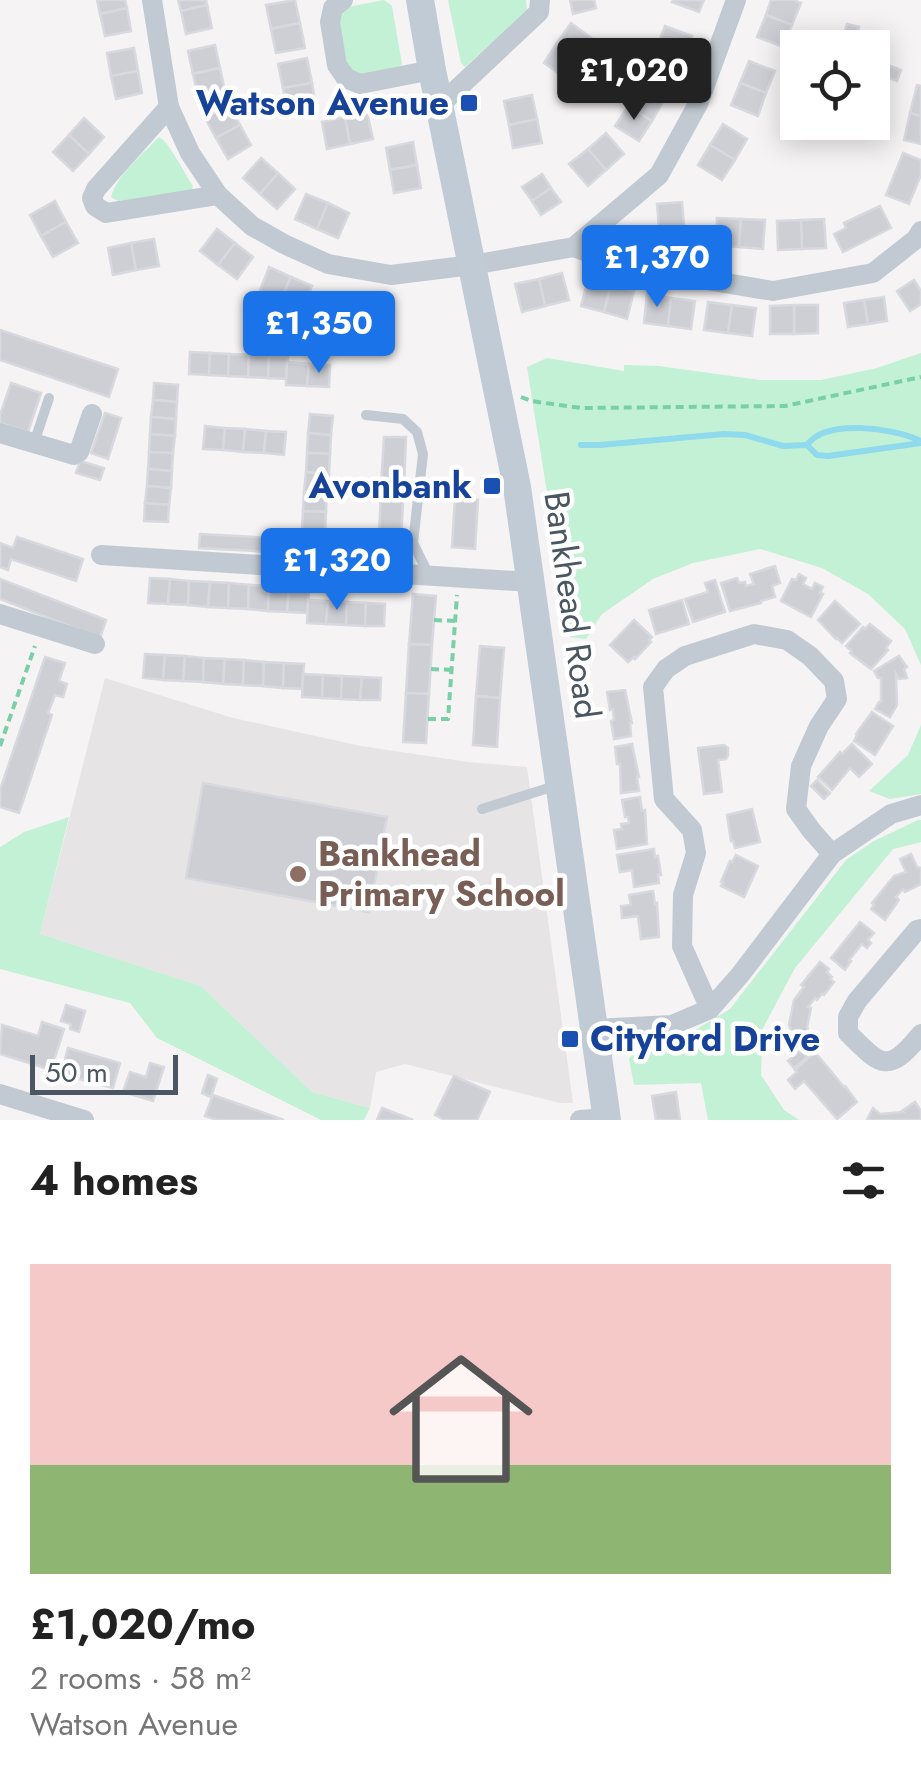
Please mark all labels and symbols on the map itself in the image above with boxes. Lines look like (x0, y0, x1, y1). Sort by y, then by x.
pin: £1,020 (553, 38, 715, 123)
place label: Watson Avenue (196, 78, 449, 128)
marker: Watson Avenue (458, 92, 480, 114)
pin: £1,370 (576, 225, 738, 310)
pin: £1,350 (238, 291, 400, 376)
place label: Avonbank (308, 461, 472, 511)
marker: Avonbank (481, 475, 503, 497)
street label: Bankhead Road (531, 488, 613, 722)
pin: £1,320 (256, 528, 418, 613)
place label: Bankhead Primary School (318, 829, 565, 919)
marker: Bankhead Primary School (287, 863, 309, 885)
place label: Cityford Drive (590, 1014, 820, 1064)
marker: Cityford Drive (559, 1028, 581, 1050)
scale bar (30, 1050, 178, 1094)

